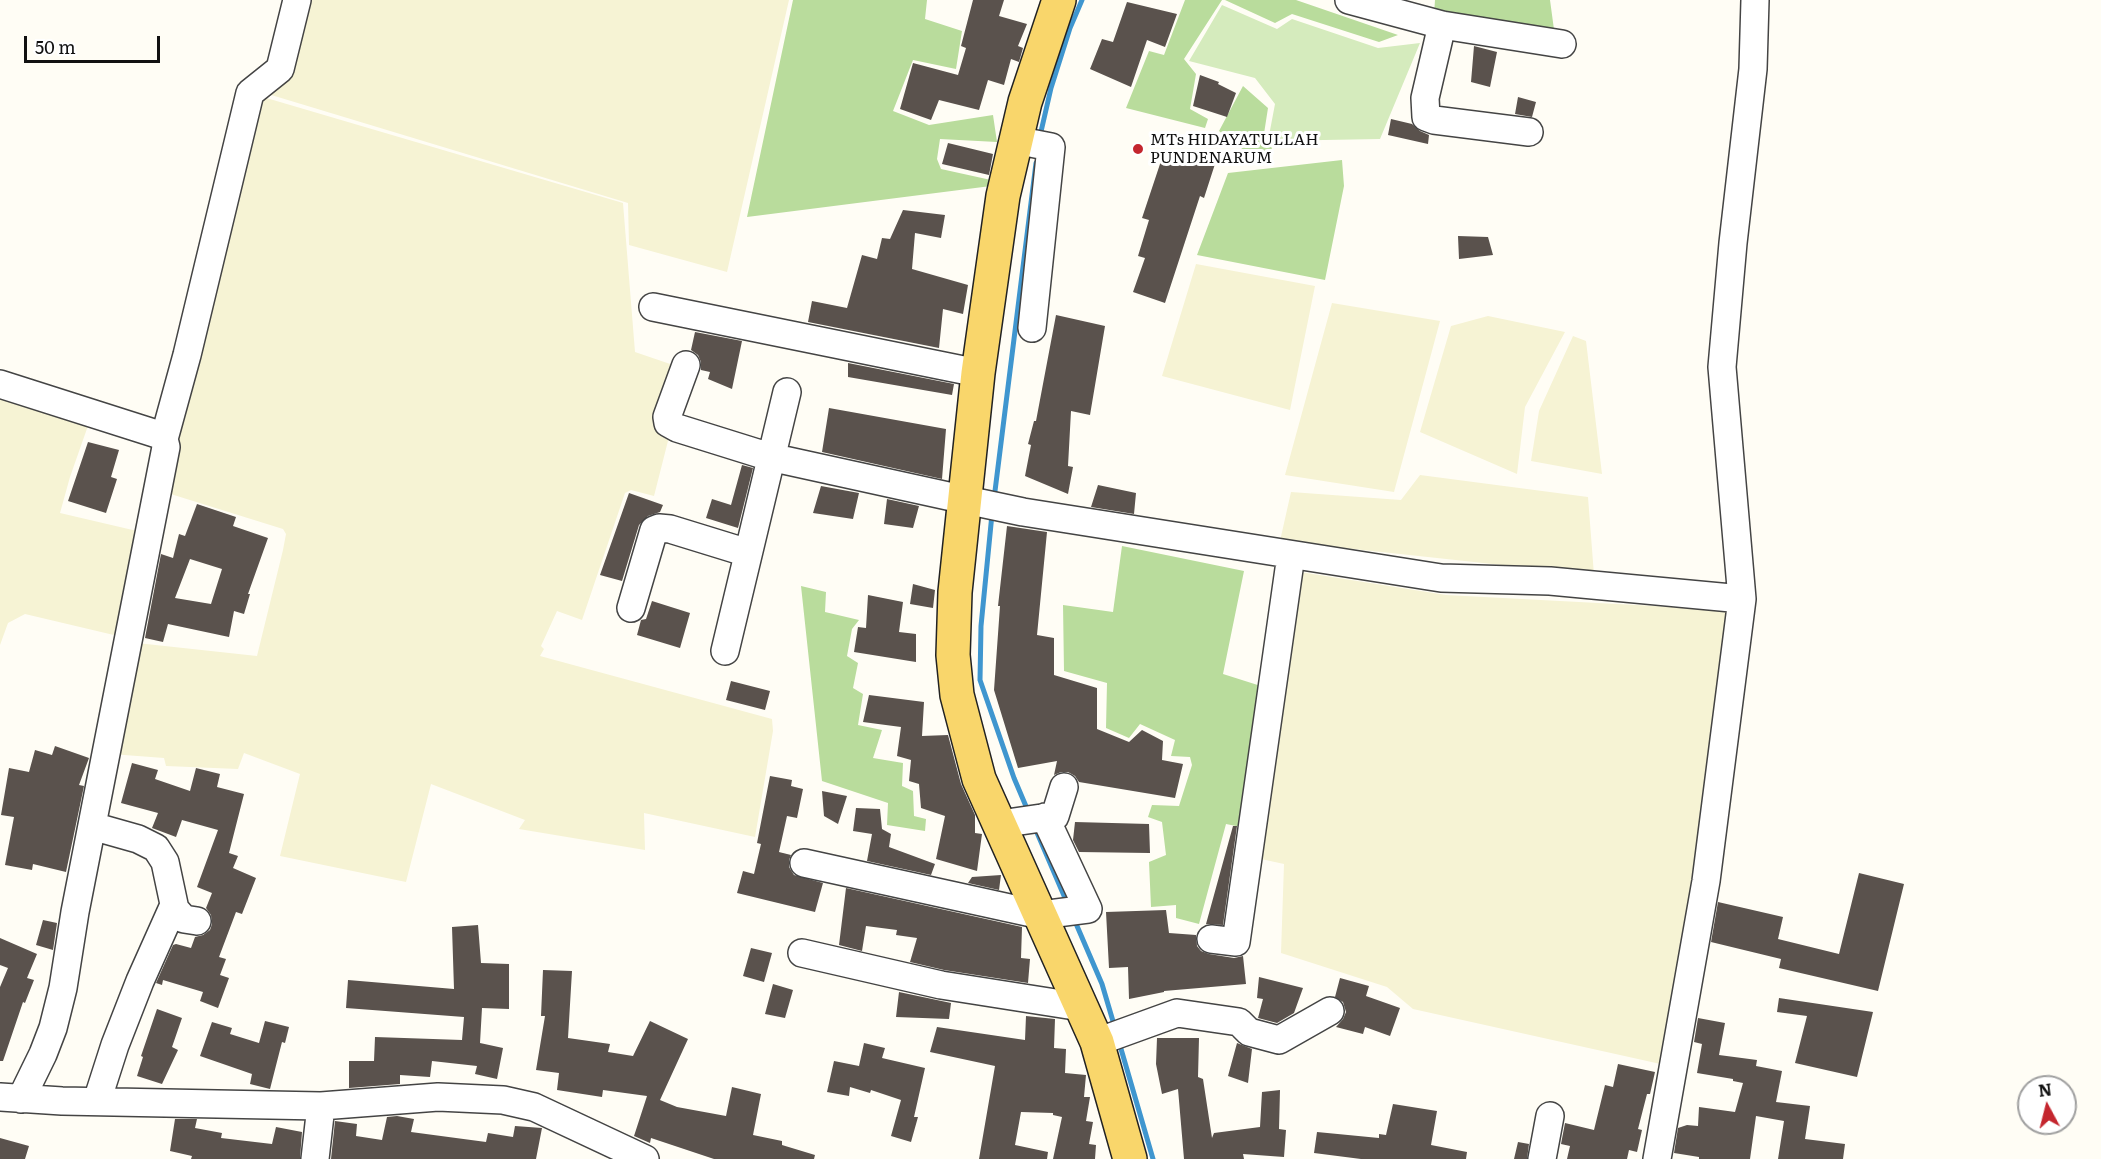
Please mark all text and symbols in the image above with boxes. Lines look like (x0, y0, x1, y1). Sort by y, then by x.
scale bar (27, 24, 164, 62)
text: 50 m (35, 33, 76, 60)
place label: MTs HIDAYATULLAH PUNDENARUM (1150, 130, 1319, 168)
marker: MTs HIDAYATULLAH PUNDENARUM (1131, 142, 1145, 156)
north arrow (2017, 1075, 2077, 1135)
text: N (2037, 1076, 2053, 1102)

